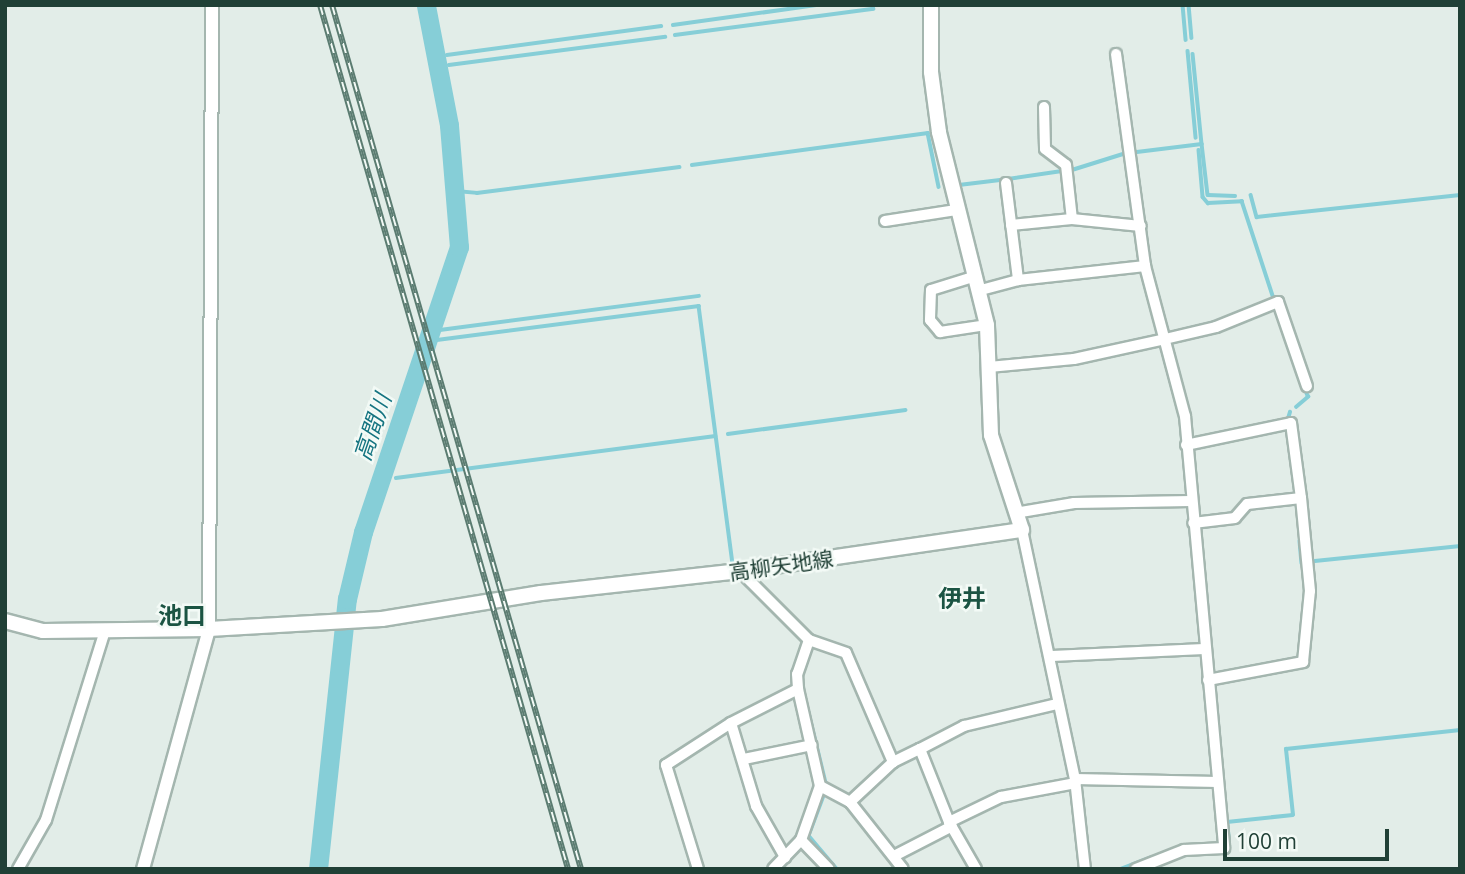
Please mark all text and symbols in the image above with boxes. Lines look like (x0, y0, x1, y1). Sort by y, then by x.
water label: 高間川 (348, 390, 396, 464)
street label: 高柳矢地線 (727, 545, 835, 585)
district label: 伊井 (938, 584, 986, 612)
district label: 池口 (158, 601, 206, 629)
scale bar (1227, 814, 1393, 858)
text: 100 m (1236, 827, 1297, 855)

